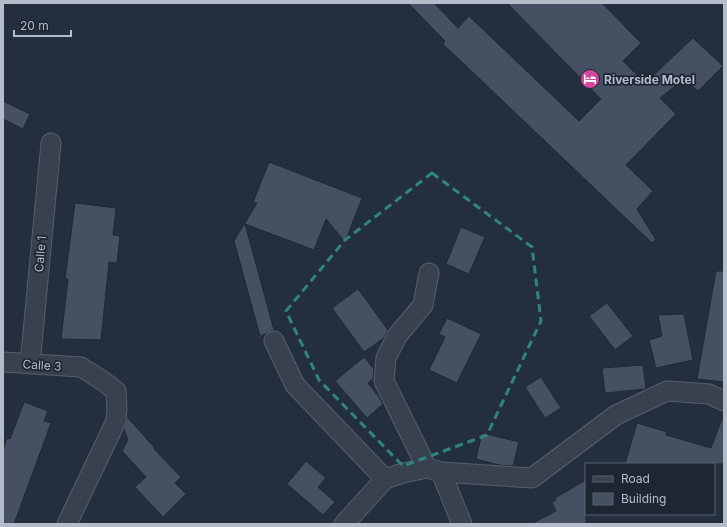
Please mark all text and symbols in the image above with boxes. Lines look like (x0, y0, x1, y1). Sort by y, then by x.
scale bar (14, 12, 71, 38)
text: 20 m (20, 18, 49, 33)
hotel icon: Riverside Motel (579, 68, 601, 90)
place label: Riverside Motel (604, 72, 695, 87)
street label: Calle 1 (31, 235, 49, 273)
street label: Calle 3 (22, 356, 62, 374)
legend (585, 463, 715, 515)
text: Road (621, 471, 650, 486)
text: Building (621, 491, 666, 506)

